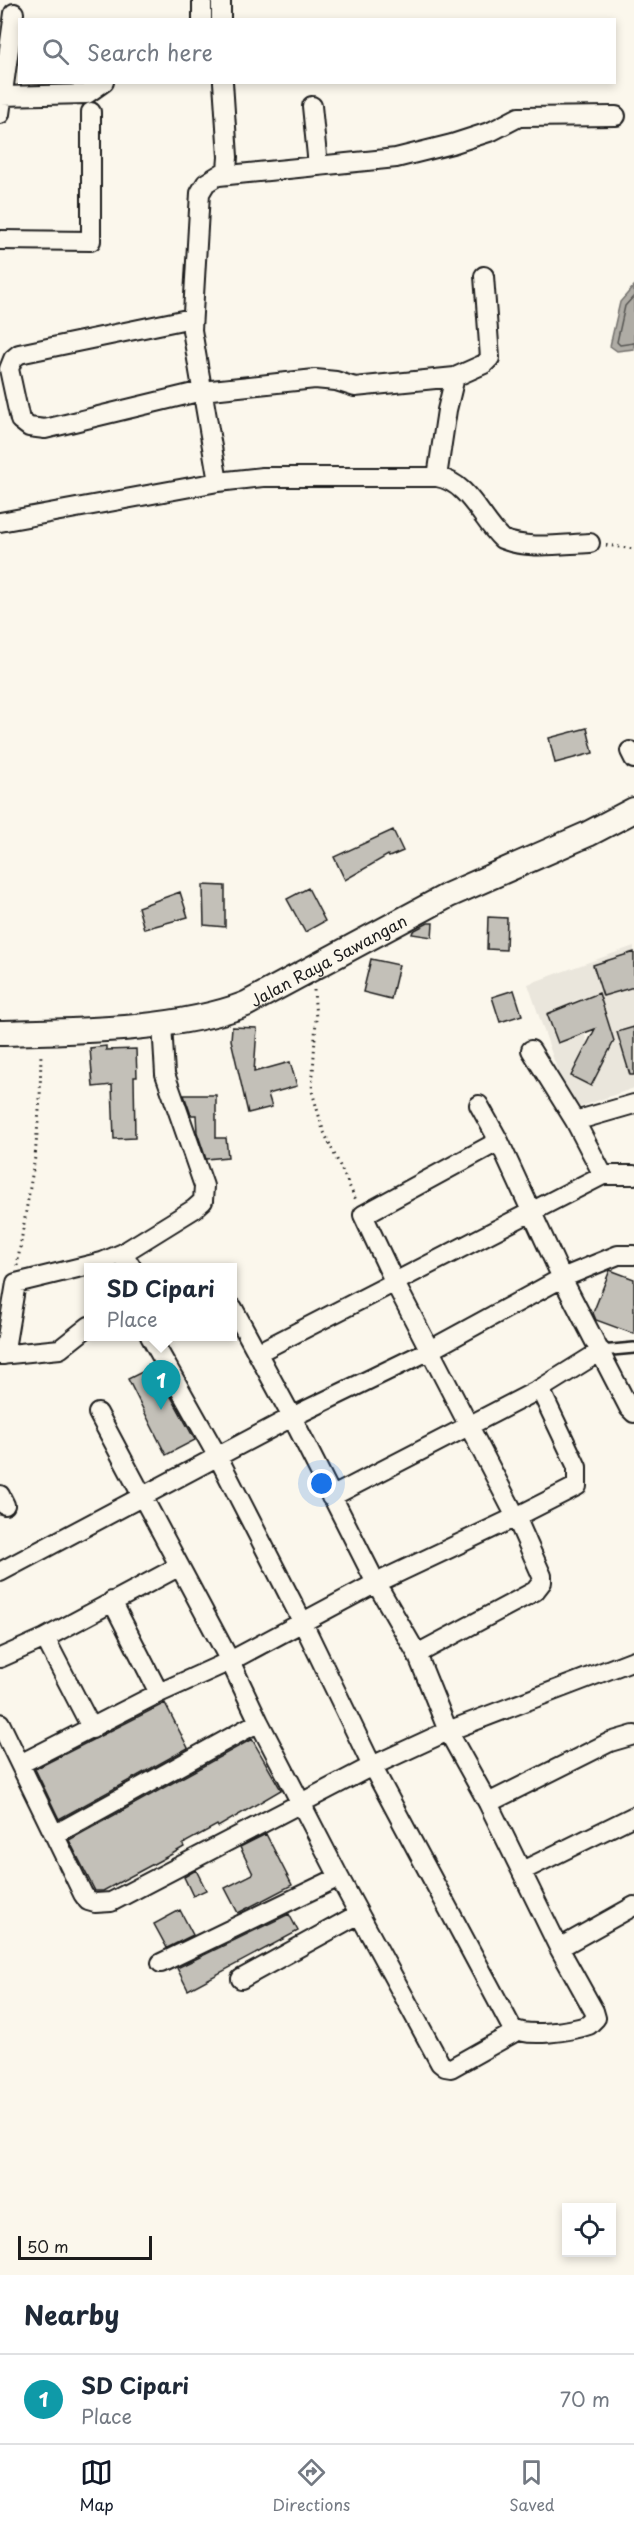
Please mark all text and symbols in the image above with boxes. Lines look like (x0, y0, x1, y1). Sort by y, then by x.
search box (18, 18, 616, 84)
icon: search (39, 35, 72, 68)
text: Search here (87, 35, 213, 68)
street label: Jalan Raya Sawangan (245, 908, 411, 1012)
popup (84, 1263, 237, 1341)
text: SD Cipari (107, 1271, 214, 1304)
text: Place (107, 1304, 158, 1334)
pin: 1 (142, 1360, 180, 1410)
your location (307, 1469, 336, 1498)
map controls (562, 2203, 616, 2257)
button: locate (562, 2203, 616, 2257)
scale bar (18, 2233, 152, 2260)
text: 50 m (27, 2234, 68, 2258)
text: Nearby (24, 2295, 119, 2334)
text: SD Cipari (81, 2368, 189, 2401)
text: 1 (39, 2384, 48, 2414)
text: 70 m (560, 2384, 610, 2414)
text: Place (81, 2401, 132, 2431)
tab: Map (79, 2456, 114, 2516)
tab: Directions (272, 2456, 350, 2516)
tab: Saved (509, 2456, 555, 2516)

